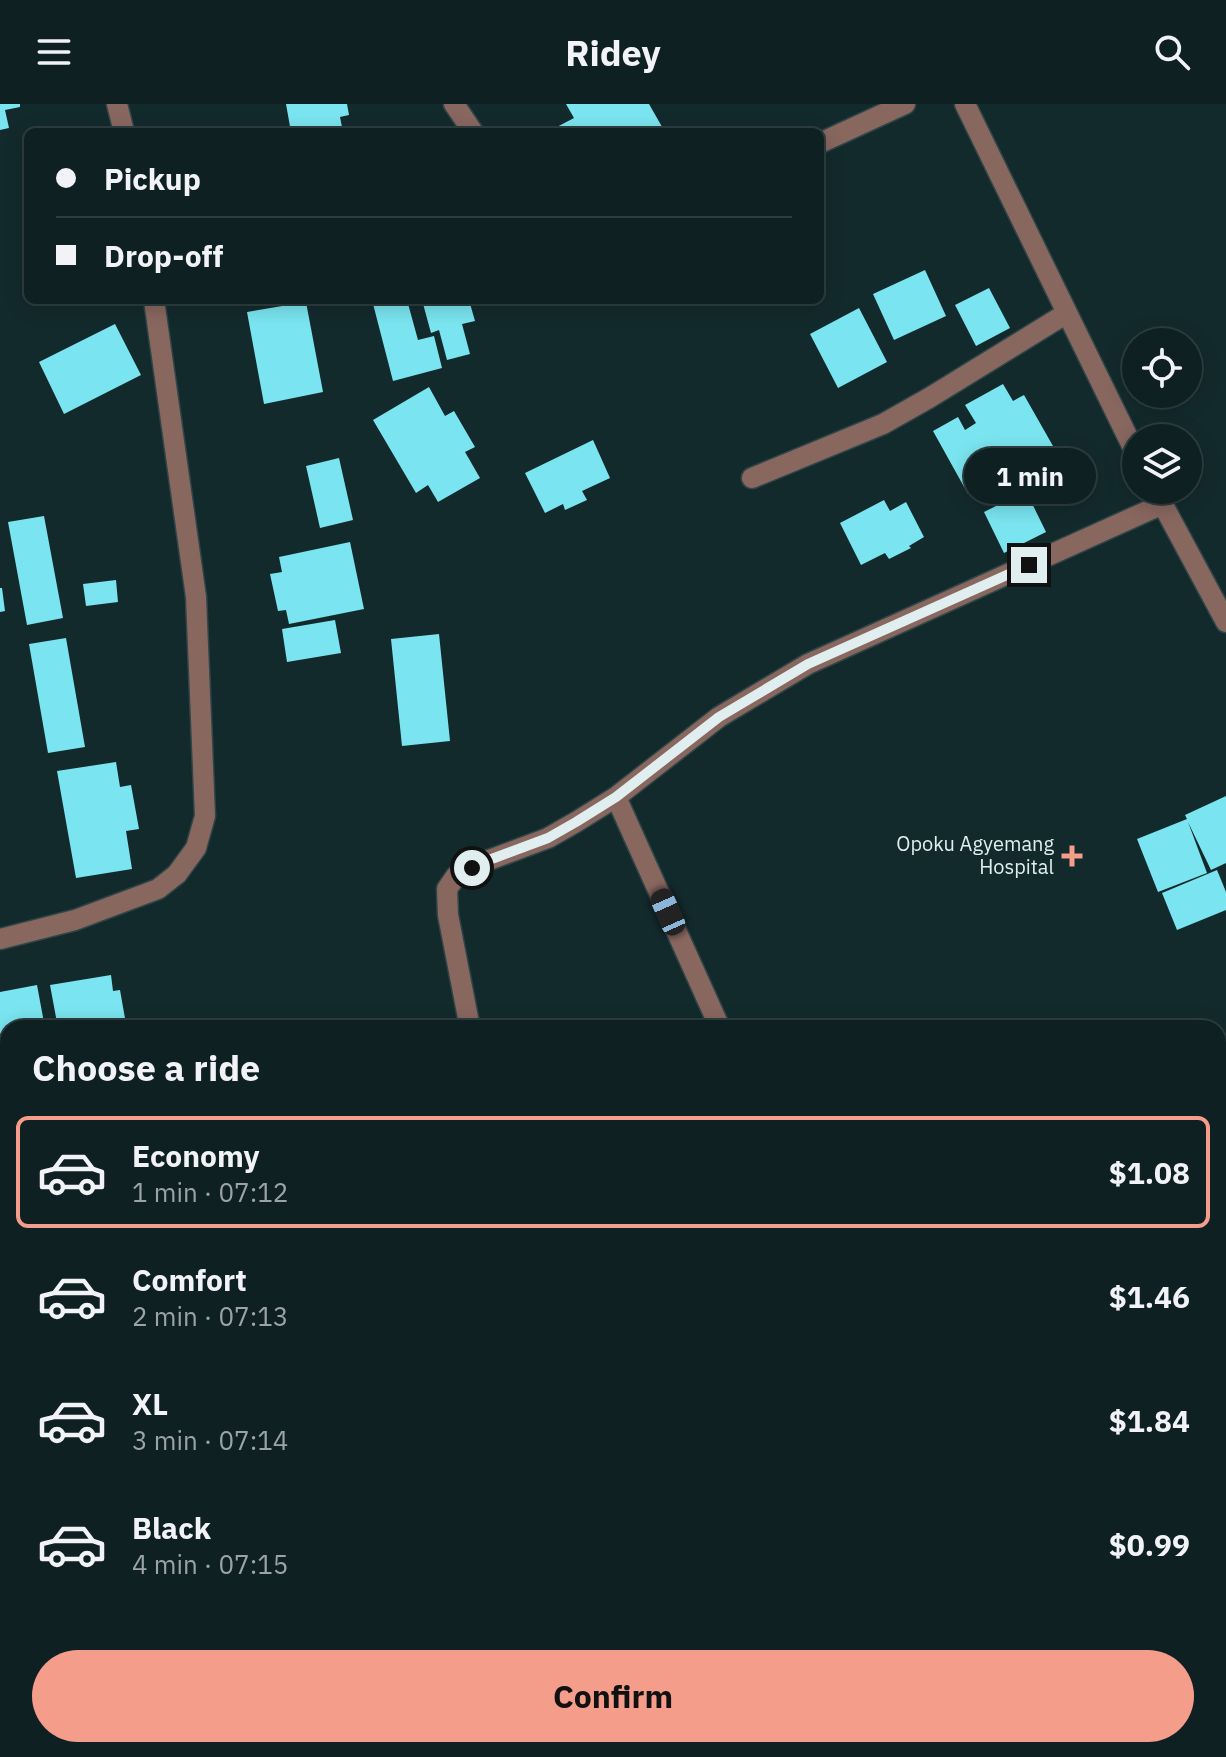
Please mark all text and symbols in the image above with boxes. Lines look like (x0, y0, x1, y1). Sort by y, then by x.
text: Ridey (565, 29, 661, 76)
icon: menu (32, 30, 76, 74)
icon: search (1150, 30, 1194, 74)
text: Pickup (104, 159, 201, 198)
text: Drop-off (104, 236, 223, 275)
map controls (1122, 328, 1202, 504)
button: locate (1122, 328, 1202, 408)
button: layers (1122, 424, 1202, 504)
callout: 1 min (963, 449, 1095, 505)
text: 1 min (996, 459, 1064, 493)
route end (1011, 547, 1047, 583)
place label: Opoku Agyemang Hospital (896, 830, 1054, 880)
marker: Opoku Agyemang Hospital (1061, 845, 1083, 867)
route start (454, 850, 490, 886)
car (647, 885, 689, 939)
text: Choose a ride (32, 1044, 260, 1091)
icon: car (36, 1136, 108, 1208)
text: Economy (132, 1136, 260, 1175)
text: $1.08 (1109, 1153, 1190, 1192)
text: 1 min · 07:12 (132, 1175, 288, 1209)
icon: car (36, 1260, 108, 1332)
text: Comfort (132, 1260, 247, 1299)
text: $1.46 (1109, 1277, 1190, 1316)
text: 2 min · 07:13 (132, 1299, 288, 1333)
icon: car (36, 1384, 108, 1456)
text: XL (132, 1384, 168, 1423)
text: $1.84 (1109, 1401, 1190, 1440)
text: 3 min · 07:14 (132, 1423, 288, 1457)
icon: car (36, 1508, 108, 1580)
text: Black (132, 1508, 211, 1547)
text: $0.99 (1109, 1525, 1190, 1564)
text: 4 min · 07:15 (132, 1547, 288, 1581)
button: Confirm (32, 1650, 1194, 1742)

